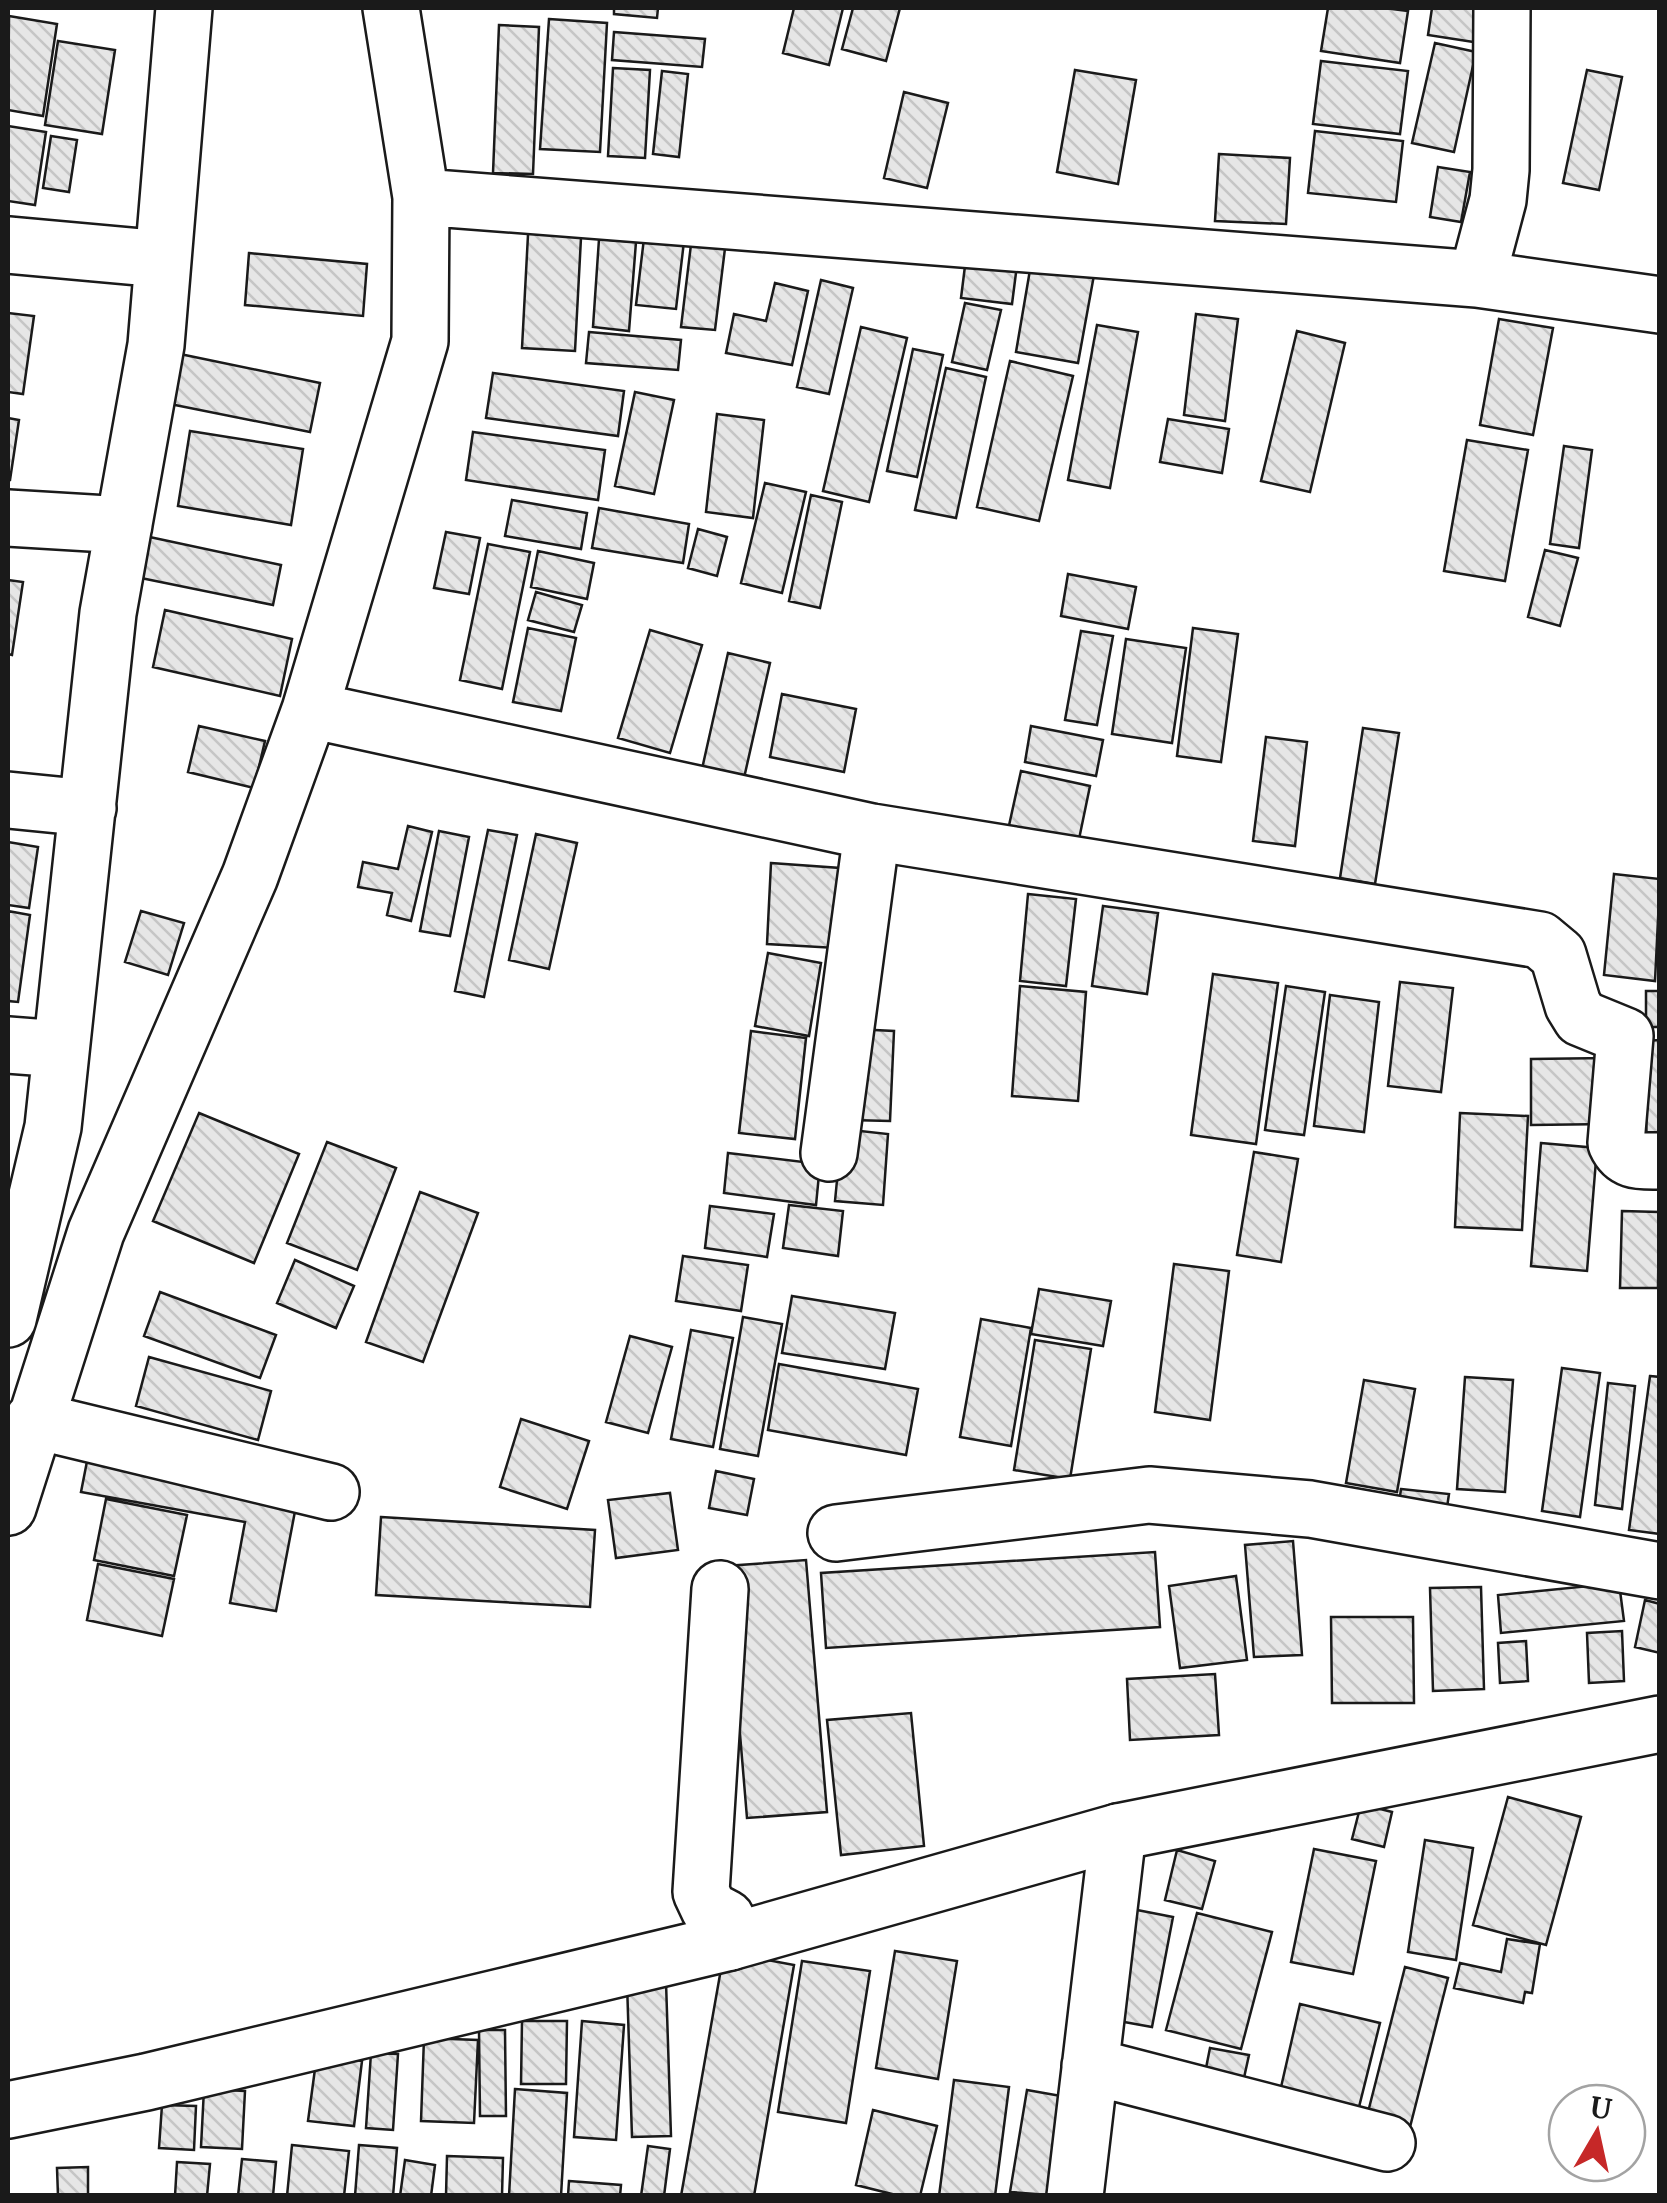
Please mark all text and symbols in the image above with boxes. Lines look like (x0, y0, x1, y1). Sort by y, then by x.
north arrow (1547, 2083, 1647, 2183)
text: U (1588, 2089, 1614, 2128)

